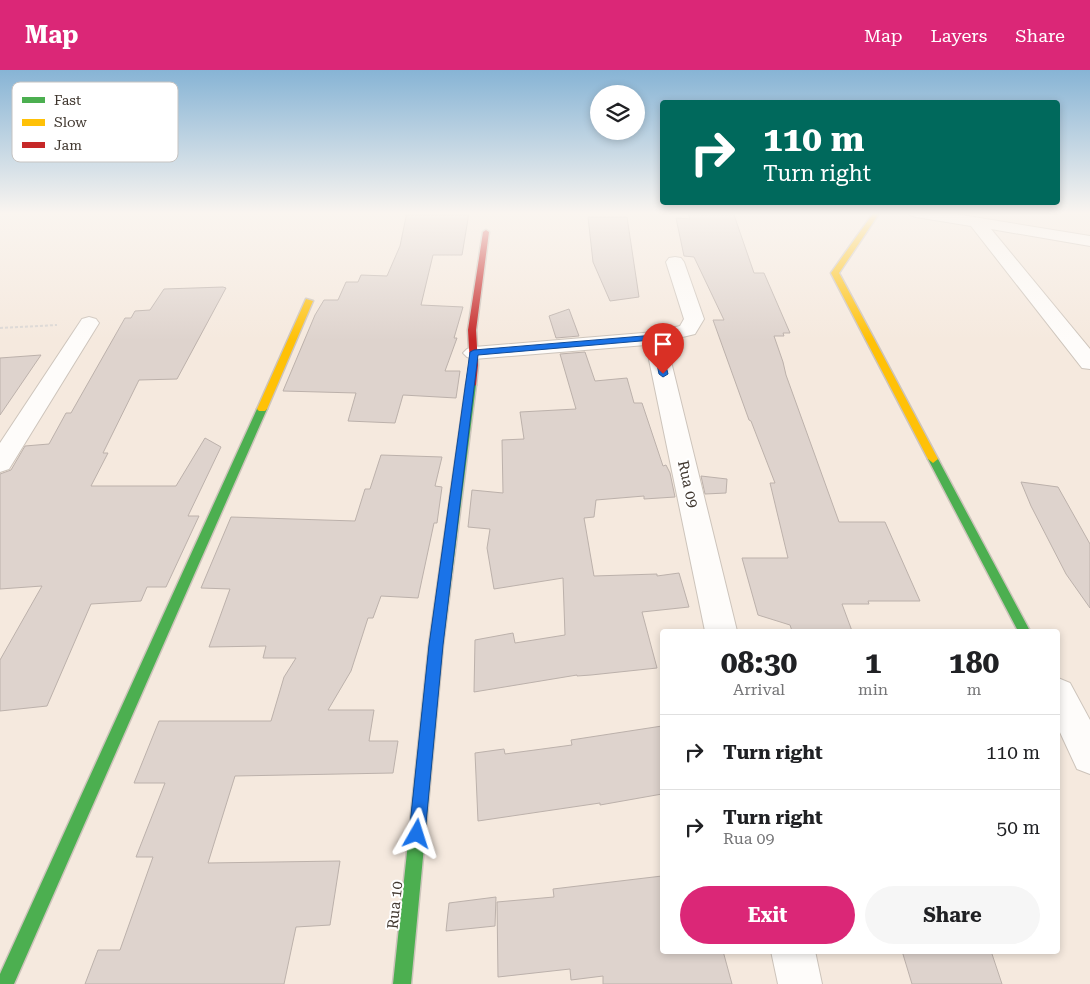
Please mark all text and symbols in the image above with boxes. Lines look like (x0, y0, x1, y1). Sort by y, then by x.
text: Map (25, 21, 79, 49)
text: Map (864, 25, 903, 46)
text: Layers (931, 25, 987, 46)
text: Share (1015, 25, 1065, 46)
legend (12, 82, 178, 162)
map controls (590, 85, 645, 140)
button: layers (590, 85, 645, 140)
text: Fast (54, 92, 81, 108)
text: Slow (54, 114, 87, 130)
text: 110 m (763, 119, 864, 160)
icon: right (680, 120, 745, 185)
text: Jam (54, 137, 82, 153)
text: Turn right (763, 161, 871, 186)
pin (642, 323, 684, 374)
icon: arrive (649, 330, 677, 358)
street label: Rua 09 (674, 458, 702, 510)
text: 08:30 (721, 645, 797, 680)
text: 1 (865, 645, 881, 680)
text: 180 (949, 645, 999, 680)
text: Arrival (733, 680, 785, 699)
text: min (858, 680, 888, 699)
text: m (967, 680, 981, 699)
icon: right (680, 738, 708, 766)
text: Turn right (723, 741, 823, 764)
text: 110 m (986, 741, 1040, 764)
text: Turn right (723, 806, 823, 829)
position arrow (390, 807, 442, 859)
icon: right (680, 813, 708, 841)
text: 50 m (997, 816, 1040, 839)
text: Rua 09 (723, 829, 774, 848)
street label: Rua 10 (384, 880, 406, 930)
button: Exit (680, 886, 855, 944)
button: Share (865, 886, 1040, 944)

